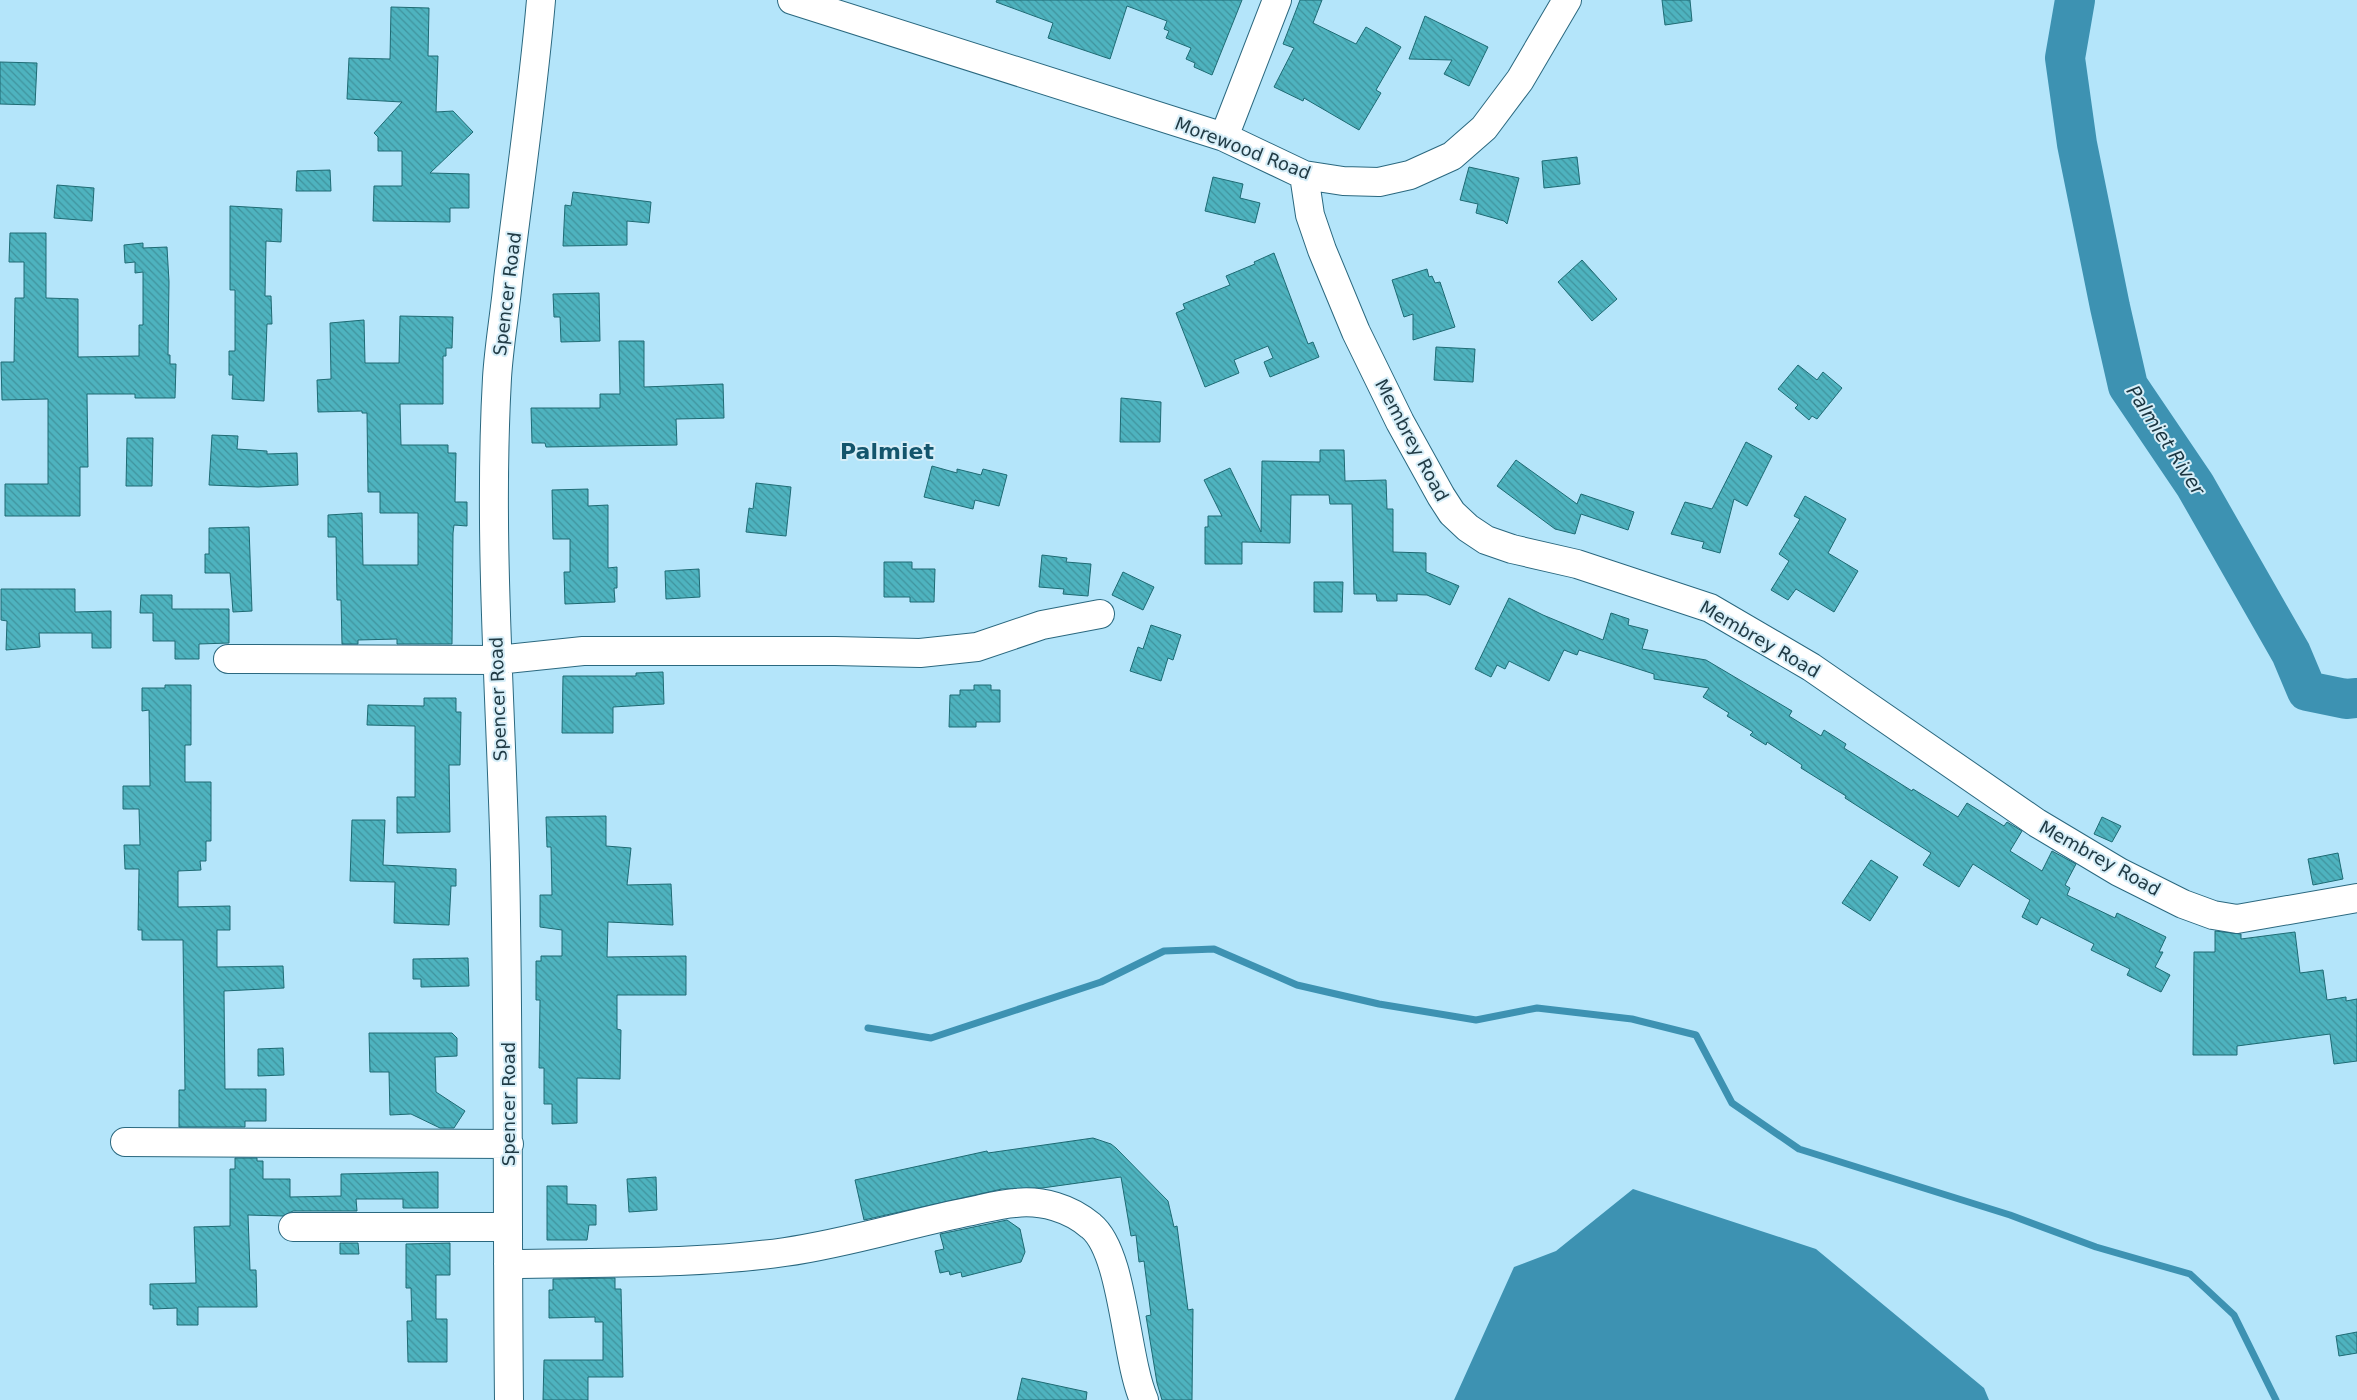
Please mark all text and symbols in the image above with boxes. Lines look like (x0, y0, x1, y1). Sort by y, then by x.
street label: Morewood Road (1172, 112, 1314, 184)
street label: Spencer Road (489, 231, 525, 357)
street label: Membrey Road (1371, 375, 1453, 505)
water label: Palmiet River (2122, 381, 2210, 500)
district label: Palmiet (840, 439, 934, 464)
street label: Membrey Road (1696, 596, 1824, 682)
street label: Spencer Road (485, 636, 511, 762)
street label: Membrey Road (2036, 816, 2164, 900)
street label: Spencer Road (498, 1042, 519, 1166)

